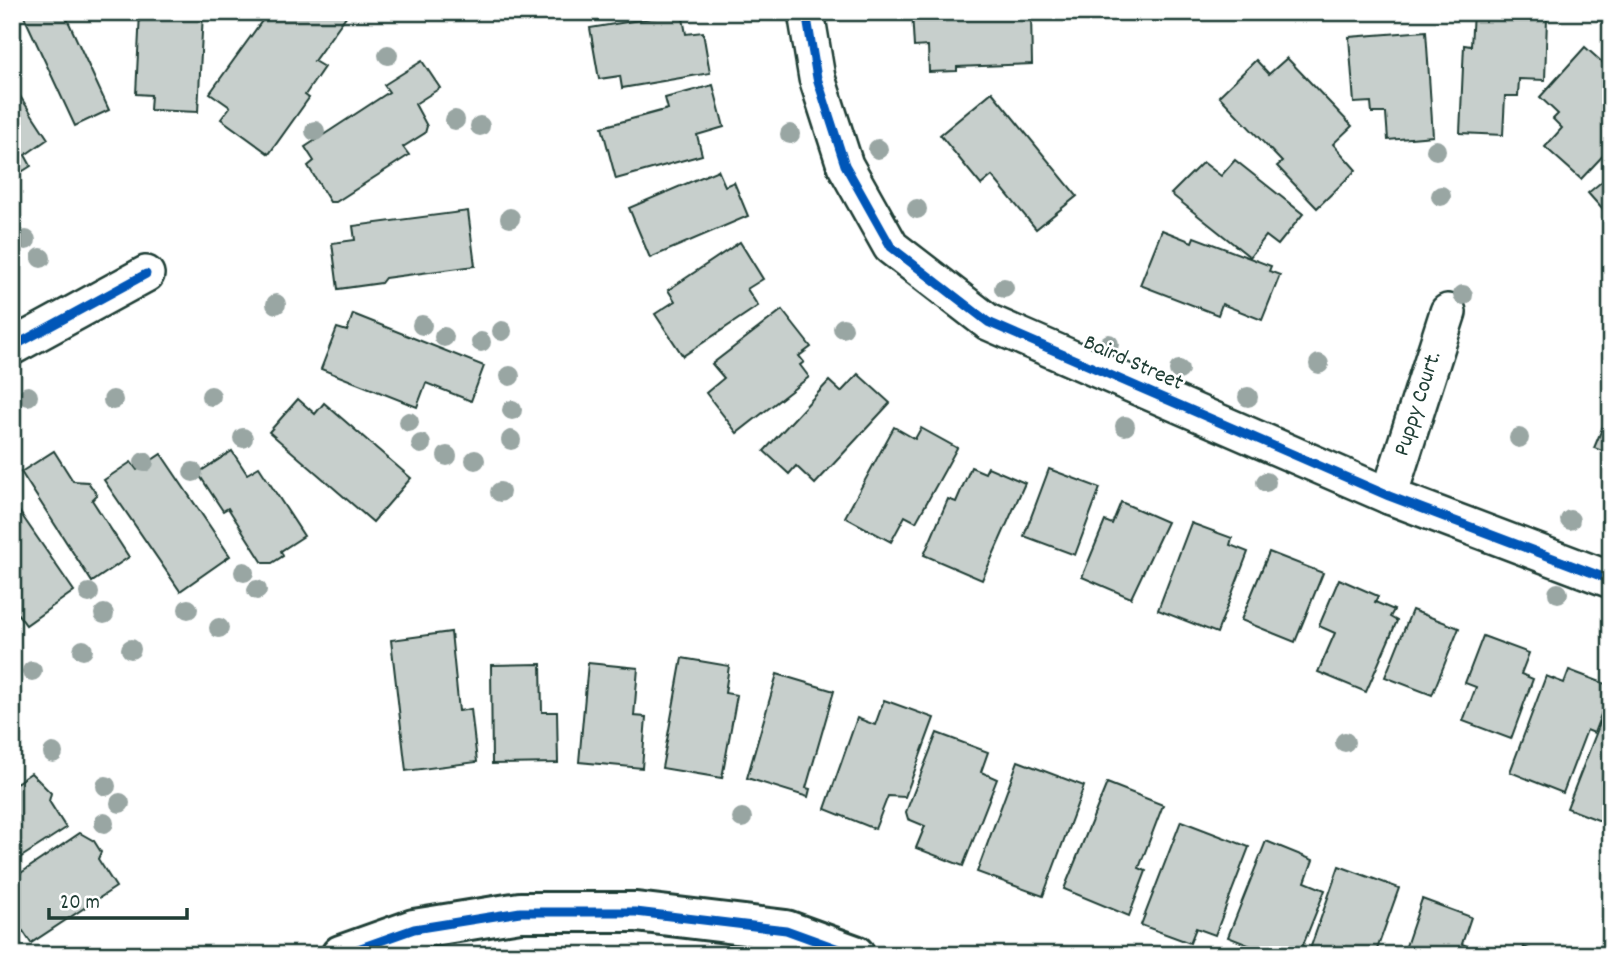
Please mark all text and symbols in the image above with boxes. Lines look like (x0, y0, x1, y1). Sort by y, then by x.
street label: Baird Street (1078, 327, 1188, 401)
street label: Puppy Court. (1387, 347, 1451, 461)
scale bar (49, 876, 187, 920)
text: 20 m (60, 889, 100, 919)

